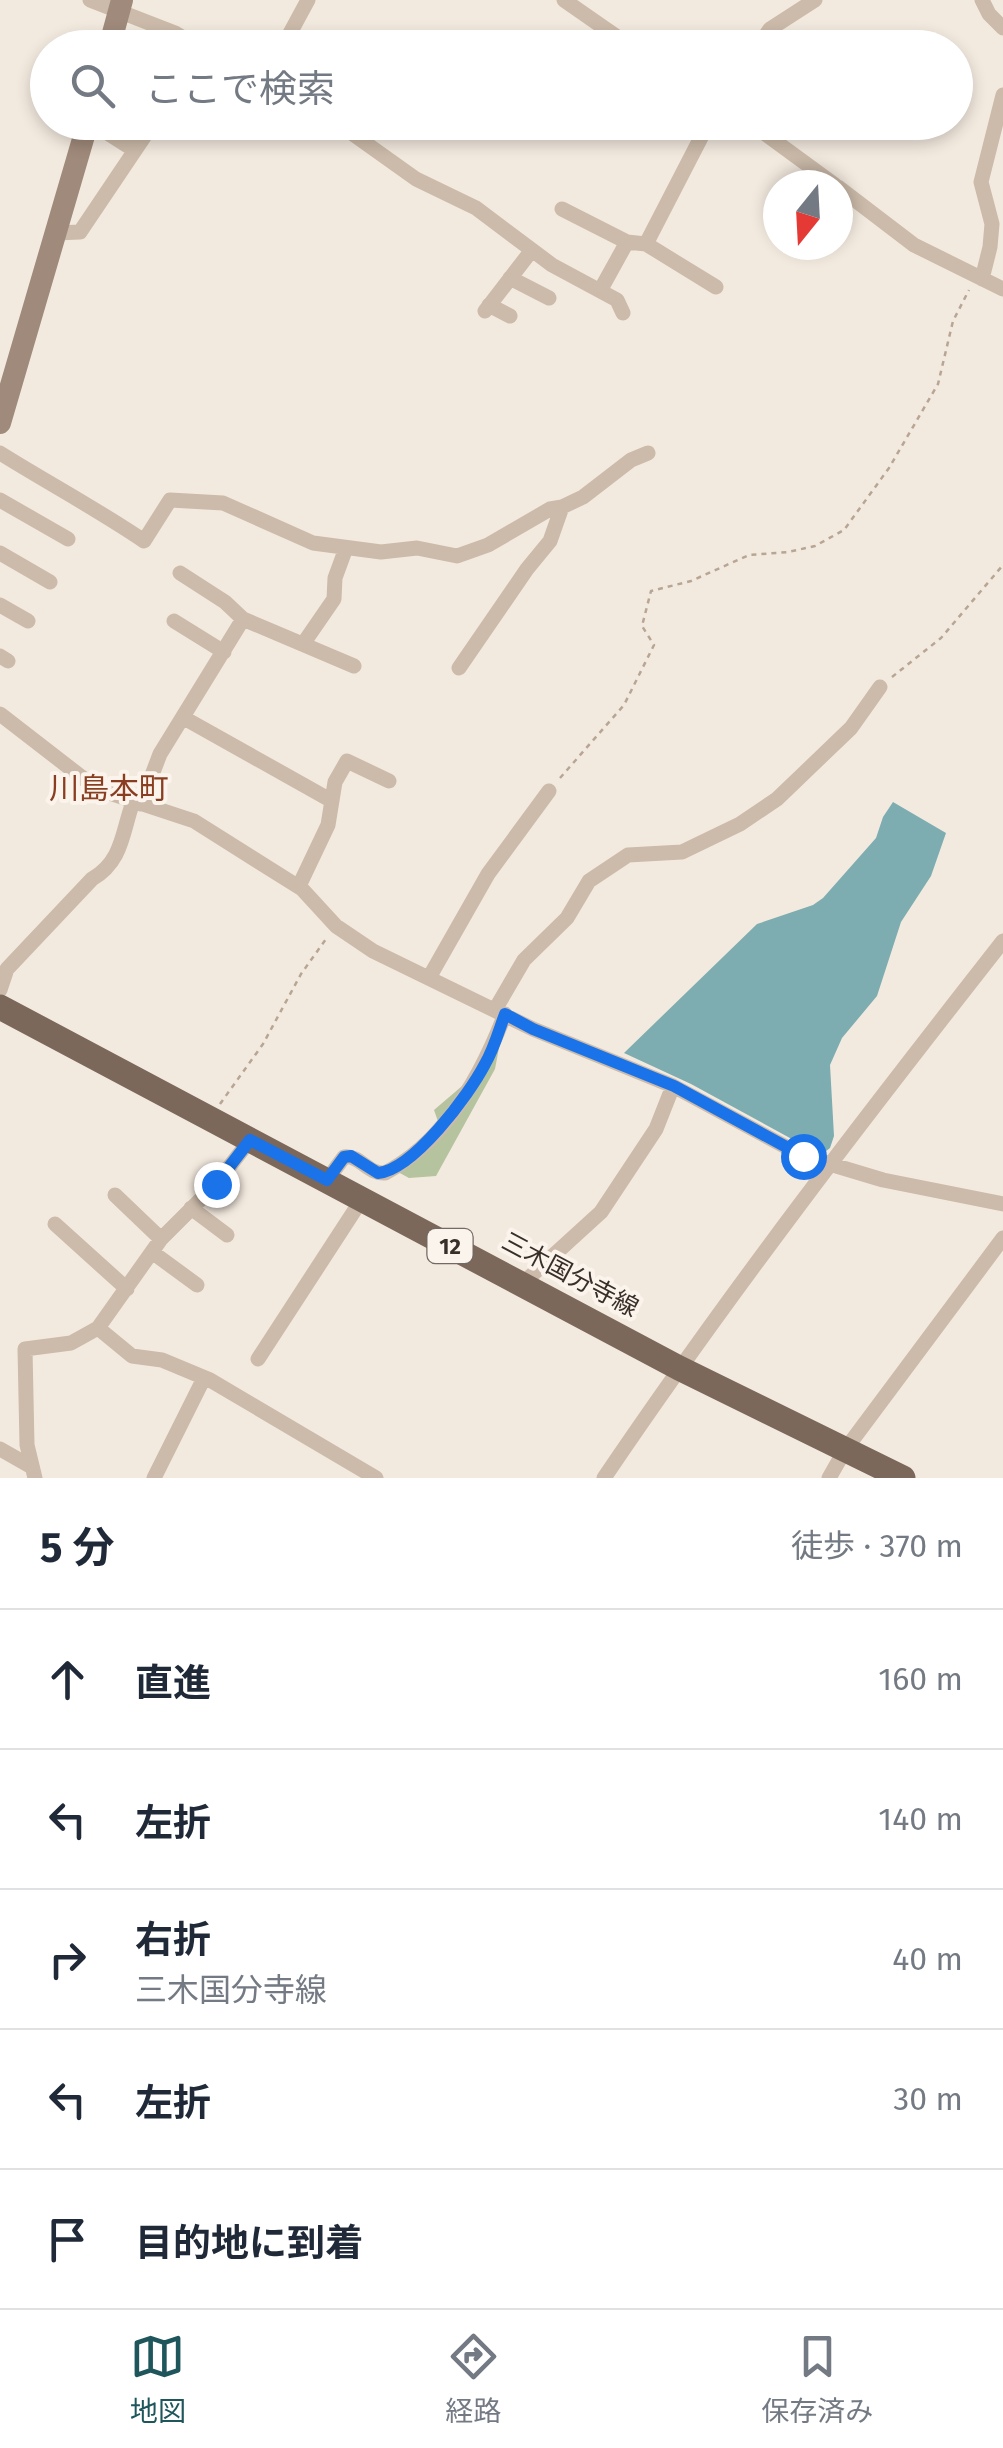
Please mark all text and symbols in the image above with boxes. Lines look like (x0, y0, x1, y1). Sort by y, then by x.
search box (30, 30, 973, 140)
icon: search (65, 58, 120, 113)
text: ここで検索 (145, 66, 335, 112)
north arrow (763, 170, 853, 260)
district label: 川島本町 (49, 771, 169, 807)
route start (781, 1134, 827, 1180)
route end (194, 1162, 240, 1208)
street label: 三木国分寺線 (497, 1227, 643, 1323)
road number: 12 (428, 1229, 472, 1263)
text: 5 分 (40, 1523, 114, 1573)
text: 徒歩 · 370 m (791, 1527, 963, 1565)
icon: ahead (40, 1652, 95, 1707)
text: 直進 (135, 1660, 211, 1706)
text: 160 m (878, 1660, 963, 1698)
icon: left (40, 1792, 95, 1847)
text: 左折 (135, 1800, 211, 1846)
text: 140 m (878, 1800, 963, 1838)
text: 右折 (135, 1917, 211, 1963)
icon: right (40, 1932, 95, 1987)
text: 40 m (892, 1940, 963, 1978)
text: 三木国分寺線 (135, 1971, 327, 2009)
icon: left (40, 2072, 95, 2127)
text: 左折 (135, 2080, 211, 2126)
text: 30 m (893, 2080, 963, 2118)
icon: arrive (40, 2212, 95, 2267)
text: 目的地に到着 (135, 2220, 363, 2266)
tab: 地図 (130, 2329, 186, 2429)
tab: 経路 (445, 2329, 501, 2429)
tab: 保存済み (761, 2329, 873, 2429)

